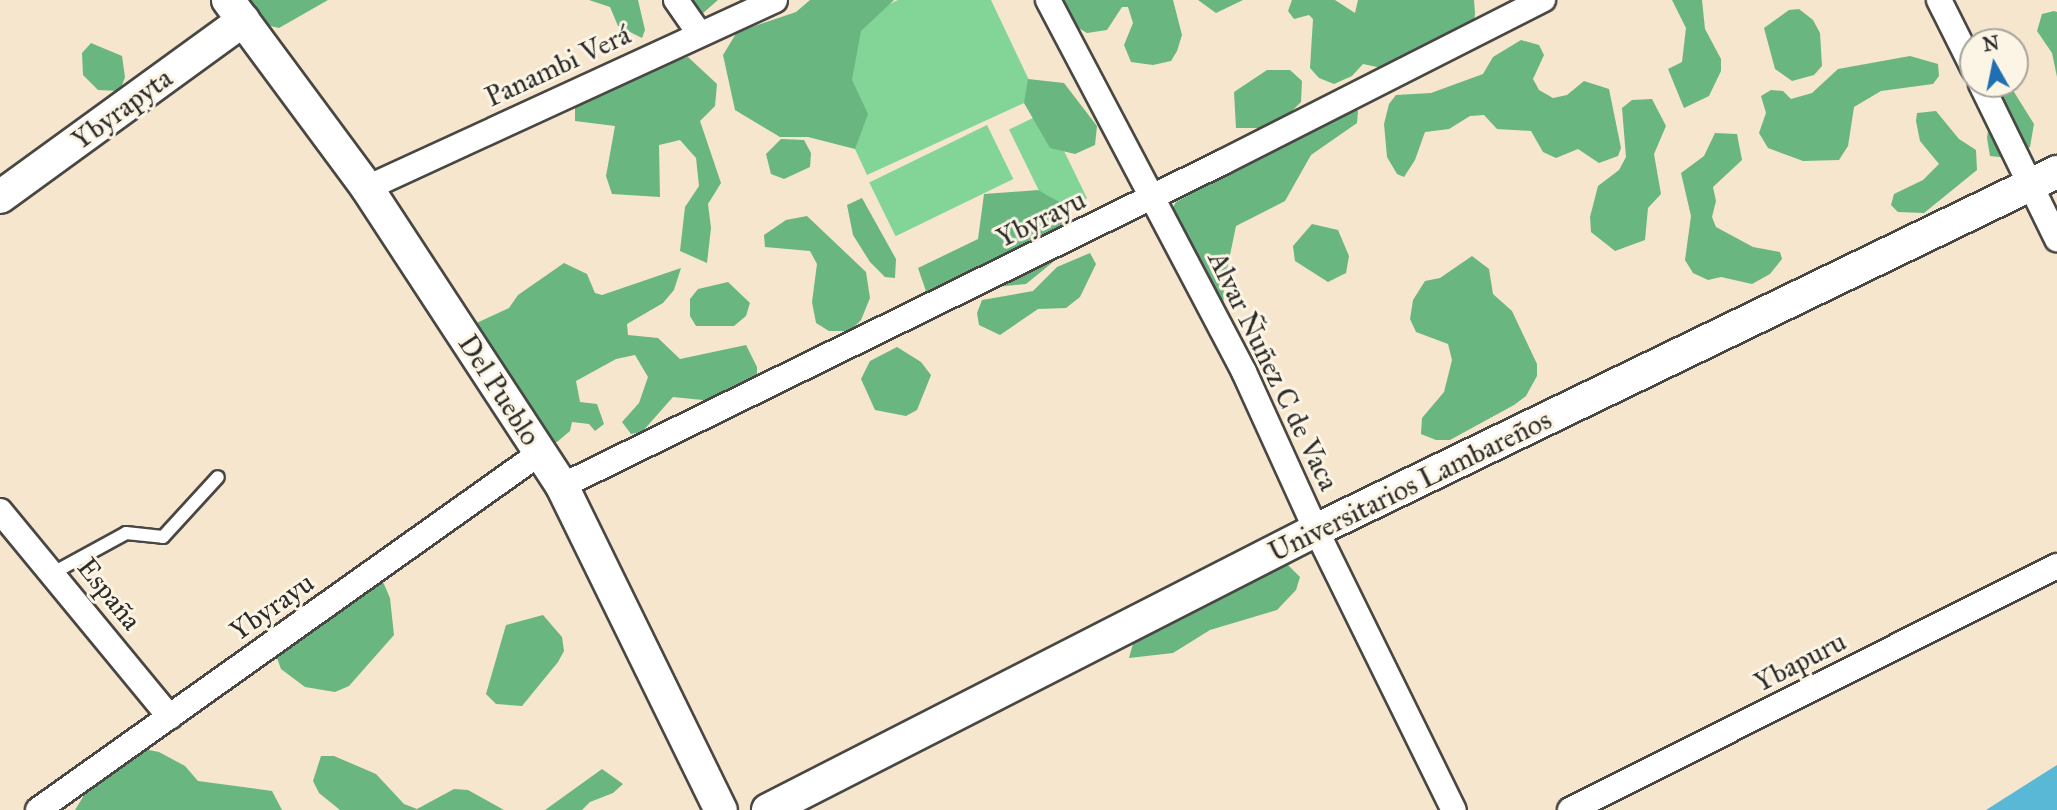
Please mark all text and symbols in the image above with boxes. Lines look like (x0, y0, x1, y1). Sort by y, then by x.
street label: Panambi Verá (480, 18, 636, 114)
north arrow (1959, 28, 2029, 98)
text: N (1981, 31, 2001, 56)
street label: Ybyrapyta (65, 61, 179, 157)
street label: Ybyrayu (991, 183, 1091, 255)
street label: Alvar Ñuñez C de Vaca (1201, 246, 1345, 496)
street label: Del Pueblo (451, 328, 547, 452)
street label: Universitarios Lambareños (1263, 403, 1557, 569)
street label: España (70, 551, 148, 637)
street label: Ybyrayu (223, 566, 321, 648)
street label: Ybapuru (1748, 625, 1852, 699)

